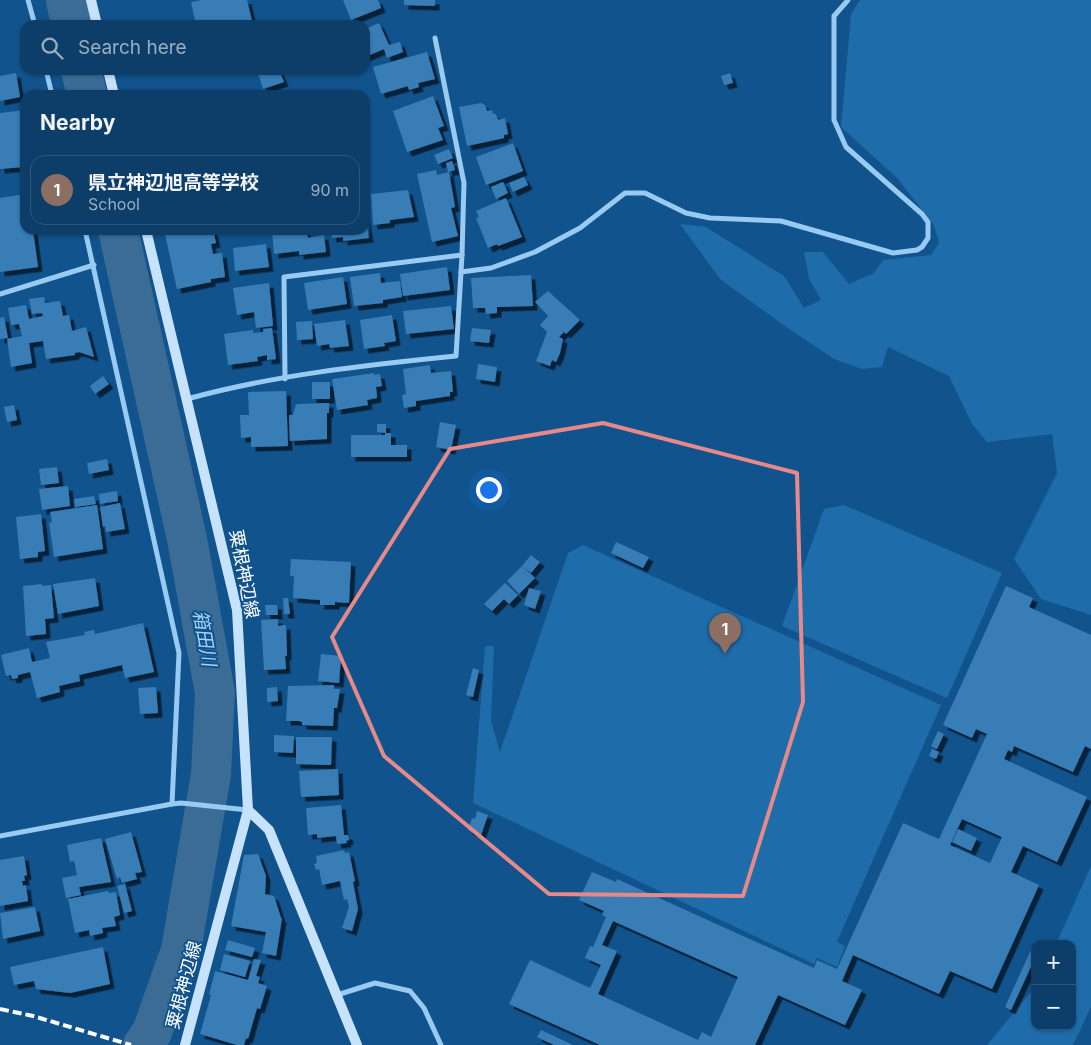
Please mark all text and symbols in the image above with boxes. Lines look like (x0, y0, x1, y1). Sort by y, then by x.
search box (20, 20, 370, 75)
icon: search (38, 34, 66, 62)
text: Search here (78, 36, 187, 59)
text: Nearby (40, 110, 115, 135)
text: 県立神辺旭高等学校 (88, 171, 259, 194)
text: 1 (54, 180, 60, 200)
text: 90 m (310, 180, 349, 200)
text: School (88, 194, 140, 214)
your location (476, 477, 502, 503)
street label: 粟根神辺線 (226, 528, 263, 620)
water label: 箱田川 (188, 608, 221, 670)
pin: 1 (709, 613, 741, 654)
street label: 粟根神辺線 (162, 939, 205, 1031)
map controls (1031, 940, 1076, 1030)
button: + (1031, 940, 1076, 985)
button: − (1031, 985, 1076, 1030)

